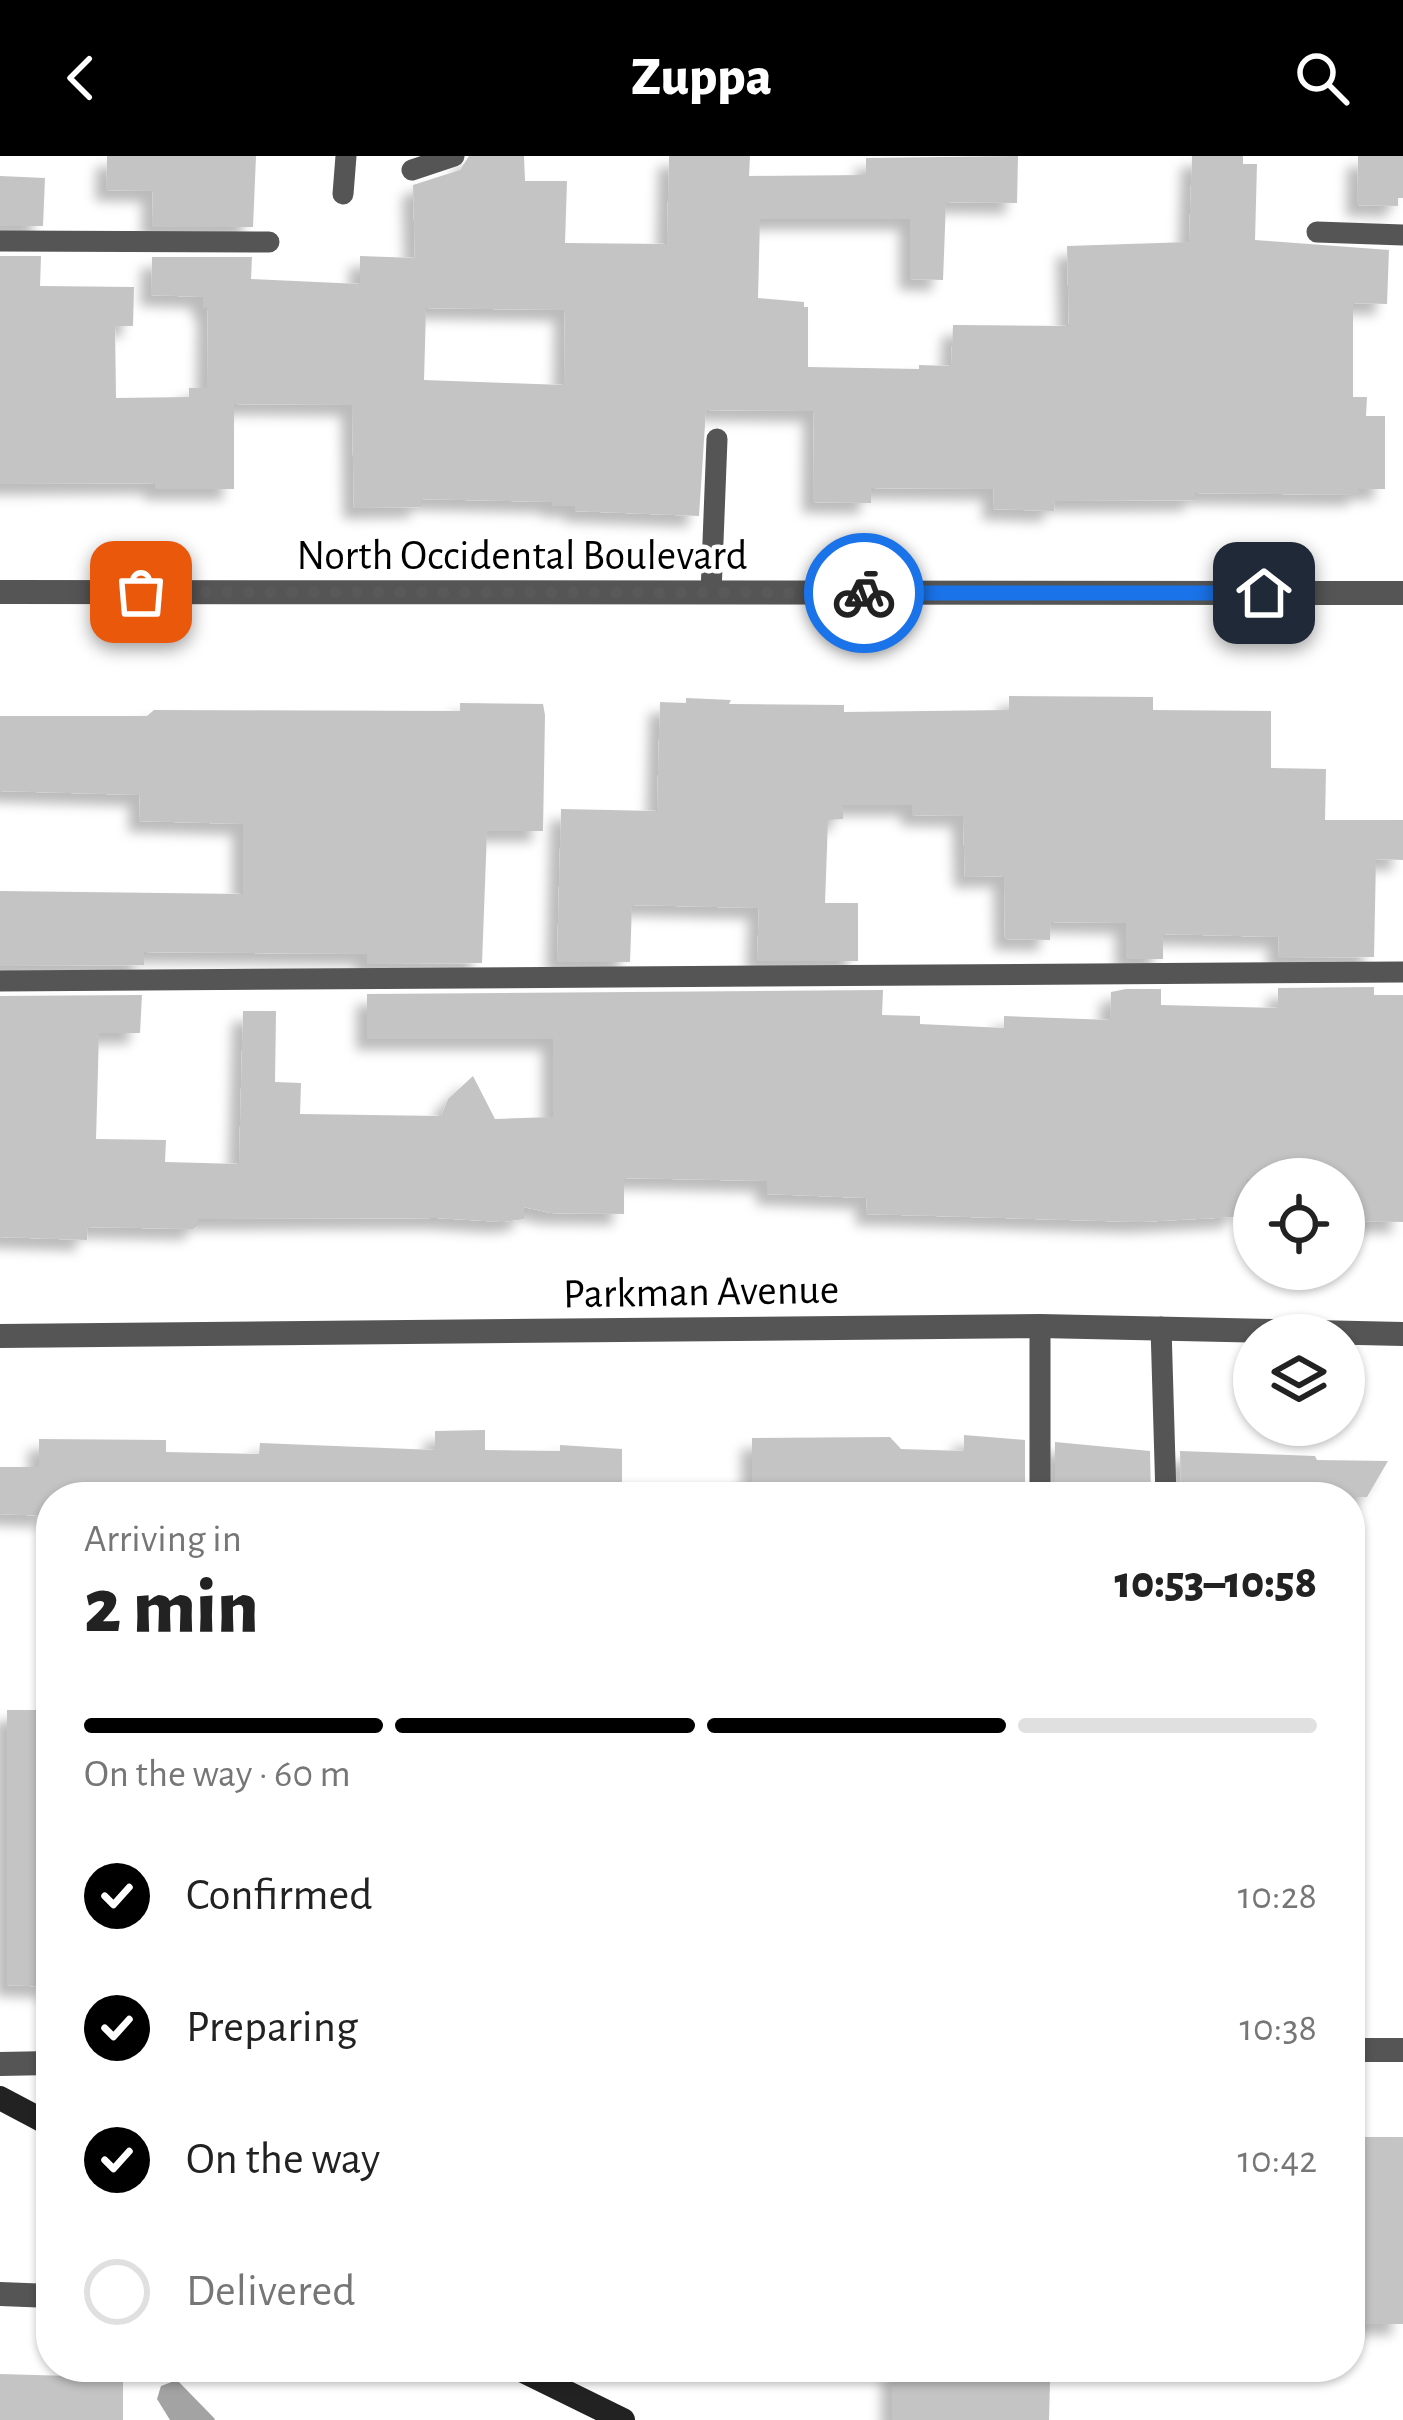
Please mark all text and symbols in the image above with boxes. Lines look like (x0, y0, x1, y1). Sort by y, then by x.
icon: back (48, 45, 114, 111)
icon: search (1289, 45, 1355, 111)
text: Zuppa (631, 51, 772, 105)
courier (804, 533, 924, 653)
street label: North Occidental Boulevard (296, 535, 748, 577)
pin (90, 541, 192, 643)
pin (1213, 542, 1315, 644)
icon: bag (108, 559, 174, 625)
icon: bike (831, 560, 897, 626)
icon: home (1231, 560, 1297, 626)
map controls (1233, 1158, 1365, 1446)
button: locate (1233, 1158, 1365, 1290)
street label: Parkman Avenue (563, 1269, 839, 1315)
button: layers (1233, 1314, 1365, 1446)
text: Arriving in (84, 1520, 242, 1559)
text: 10:53–10:58 (1115, 1561, 1317, 1606)
text: 2 min (84, 1569, 259, 1647)
text: On the way · 60 m (84, 1755, 351, 1794)
icon: check (84, 1863, 150, 1929)
text: Confirmed (186, 1873, 372, 1918)
text: 10:28 (1238, 1877, 1317, 1916)
icon: check (84, 1995, 150, 2061)
text: Preparing (186, 2005, 358, 2050)
text: 10:38 (1240, 2009, 1317, 2048)
icon: check (84, 2127, 150, 2193)
text: On the way (186, 2137, 380, 2182)
text: 10:42 (1238, 2141, 1317, 2180)
text: Delivered (186, 2269, 355, 2314)

